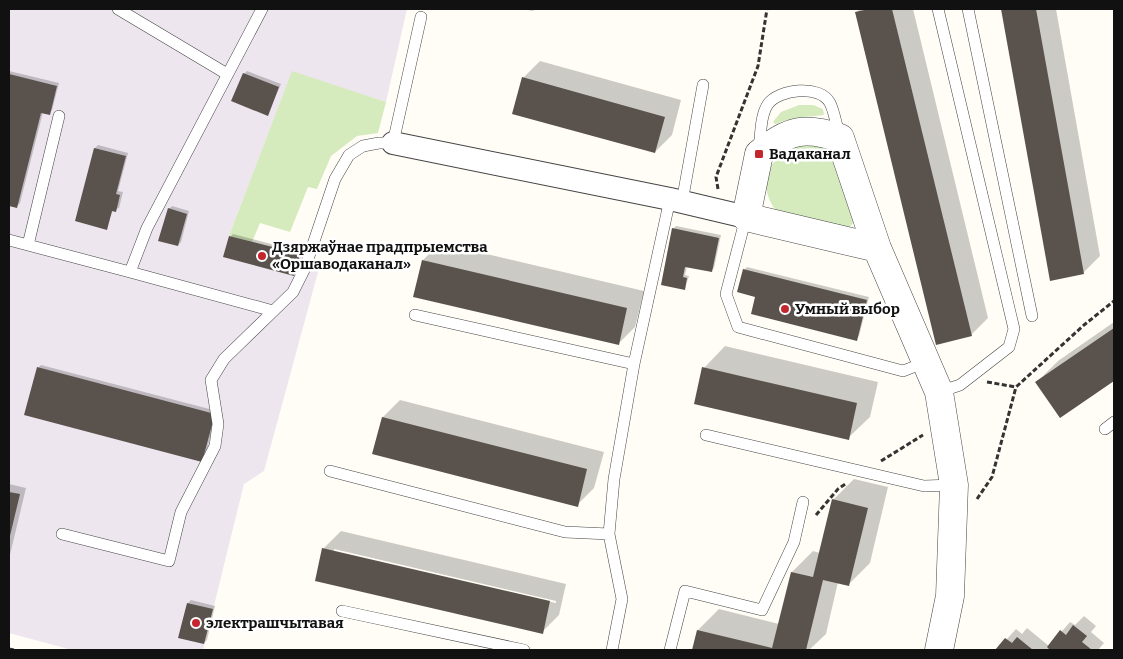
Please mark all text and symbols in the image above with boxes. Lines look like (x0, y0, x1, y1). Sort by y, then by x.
place label: Вадаканал (769, 145, 851, 163)
marker: Вадаканал (753, 148, 765, 160)
place label: Дзяржаўнае прадпрыемства «Оршаводаканал» (272, 238, 488, 273)
marker: Дзяржаўнае прадпрыемства «Оршаводаканал» (256, 250, 268, 262)
place label: Умный выбор (795, 300, 900, 318)
marker: Умный выбор (779, 303, 791, 315)
place label: электрашчытавая (206, 614, 344, 632)
marker: электрашчытавая (190, 617, 202, 629)

